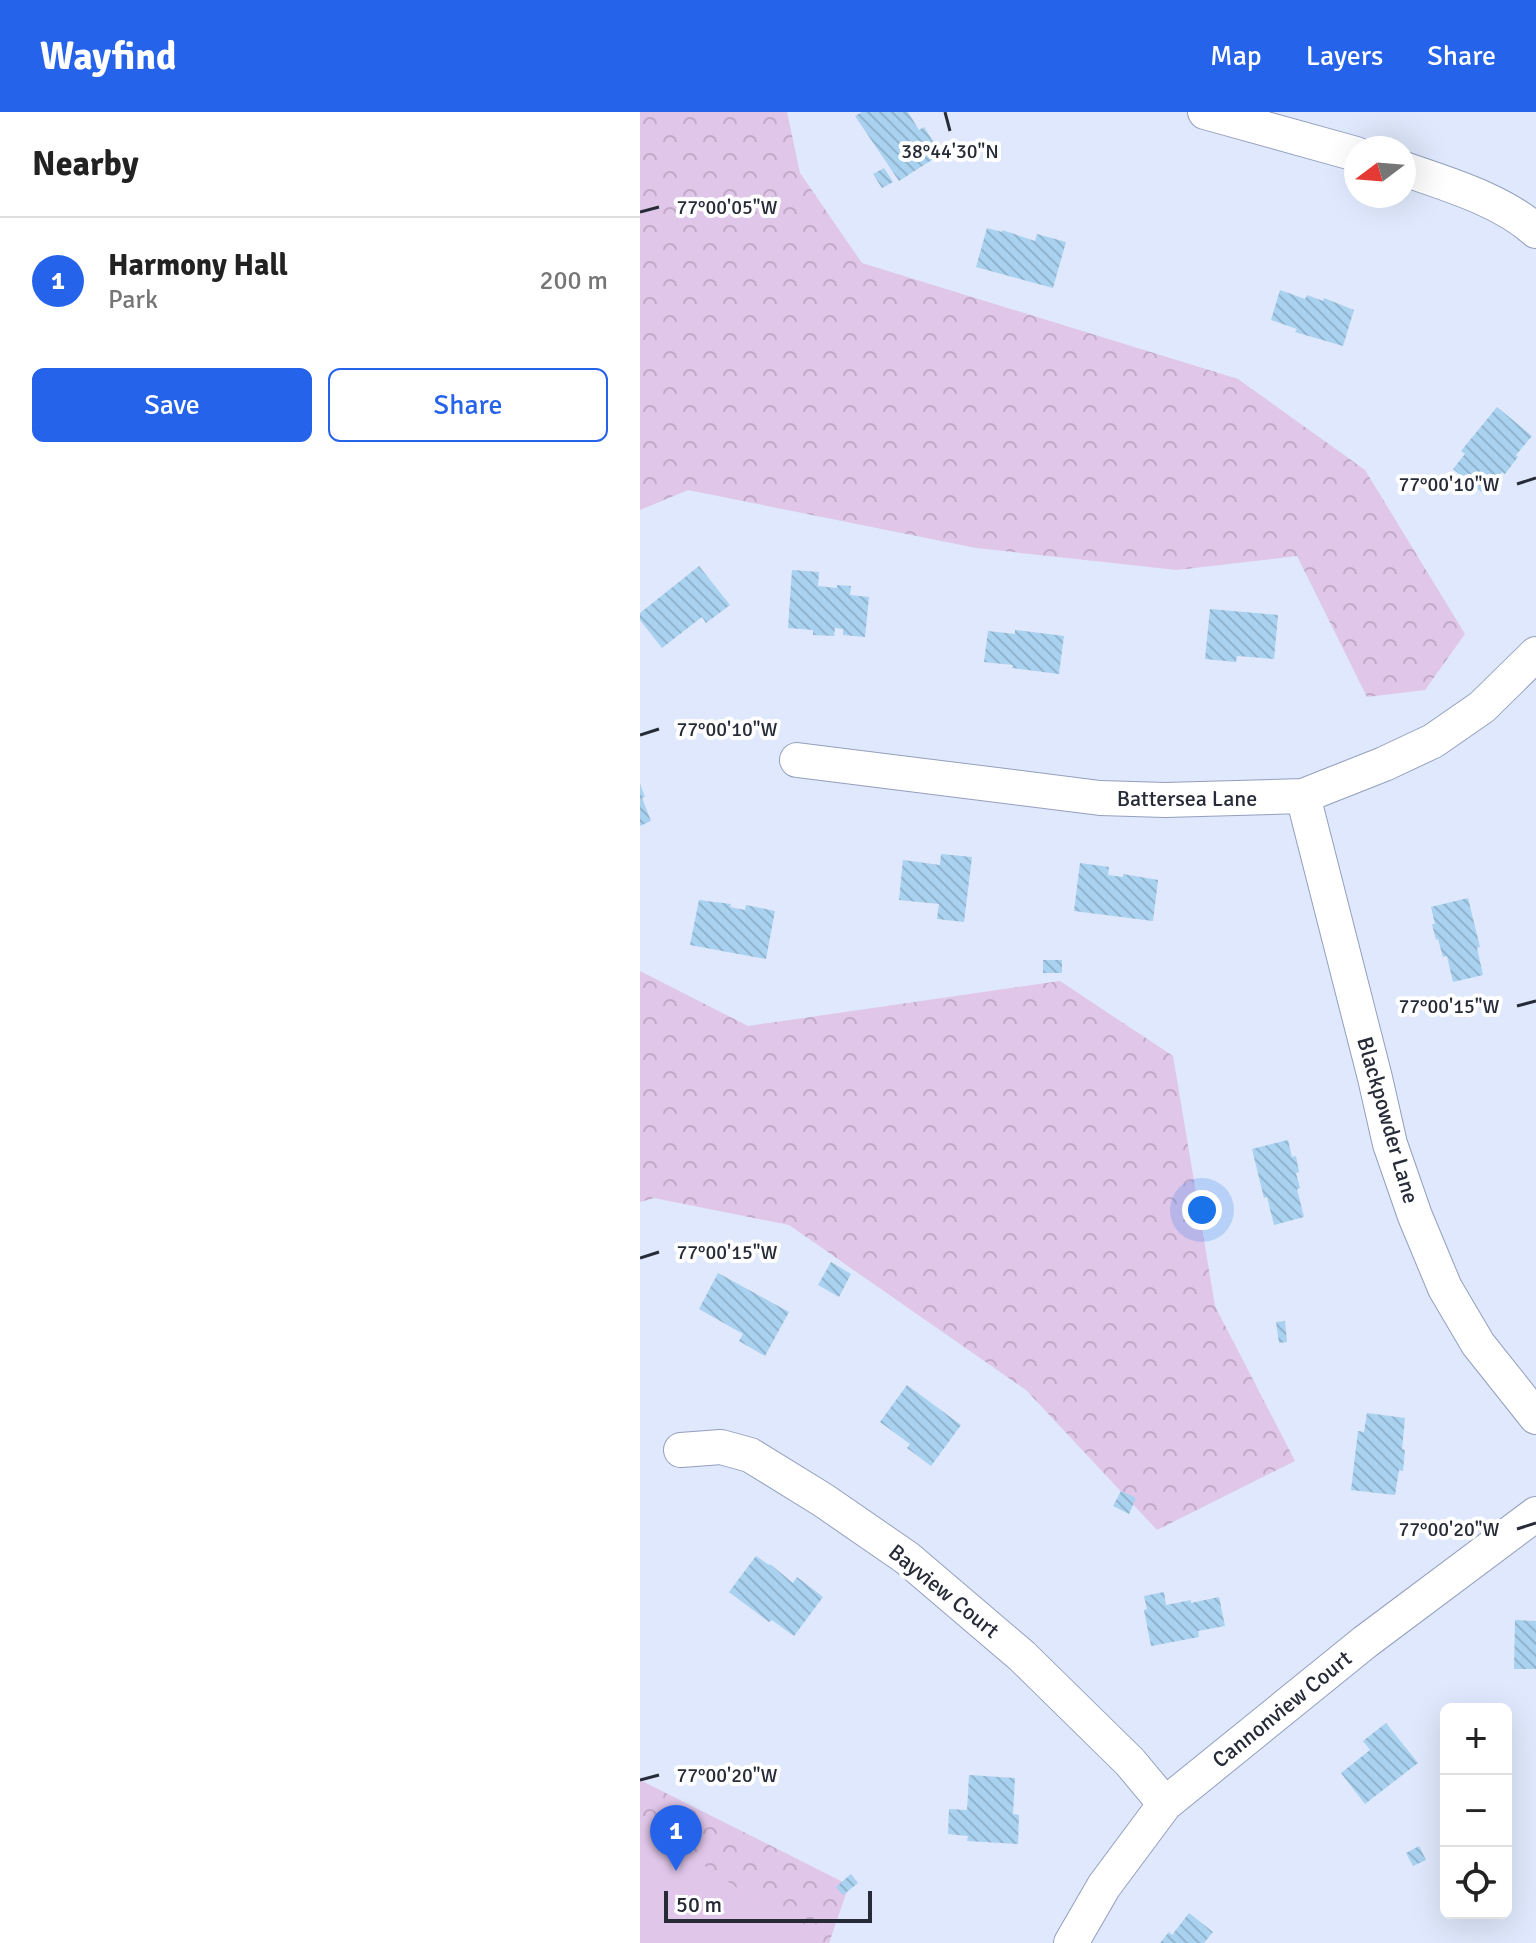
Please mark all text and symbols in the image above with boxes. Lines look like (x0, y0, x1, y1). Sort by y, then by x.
text: Wayfind (40, 33, 177, 80)
text: Map (1210, 39, 1262, 73)
text: Layers (1306, 39, 1383, 73)
text: Share (1427, 39, 1496, 73)
north arrow (1344, 136, 1416, 208)
text: 38°44'30"N (901, 139, 999, 164)
text: Nearby (32, 143, 139, 185)
text: 77°00'05"W (676, 195, 778, 220)
text: Harmony Hall (108, 247, 288, 284)
text: 1 (51, 265, 65, 297)
text: 200 m (539, 265, 608, 297)
text: Park (108, 284, 158, 316)
button: Save (32, 368, 312, 442)
button: Share (328, 368, 608, 442)
text: 77°00'10"W (1398, 472, 1500, 497)
text: 77°00'10"W (676, 717, 778, 742)
street label: Battersea Lane (1117, 785, 1257, 812)
text: 77°00'15"W (1398, 994, 1500, 1019)
street label: Blackpowder Lane (1351, 1034, 1425, 1206)
your location (1182, 1190, 1222, 1230)
text: 77°00'15"W (676, 1240, 778, 1265)
text: 77°00'20"W (1398, 1517, 1500, 1542)
street label: Bayview Court (883, 1538, 1005, 1644)
street label: Cannonview Court (1207, 1644, 1357, 1773)
map controls (1440, 1703, 1512, 1919)
button: + (1440, 1703, 1512, 1775)
text: 77°00'20"W (676, 1763, 778, 1788)
button: − (1440, 1775, 1512, 1847)
pin: 1 (650, 1805, 702, 1871)
button: locate (1440, 1847, 1512, 1919)
scale bar (664, 1887, 872, 1923)
text: 50 m (676, 1891, 722, 1918)

